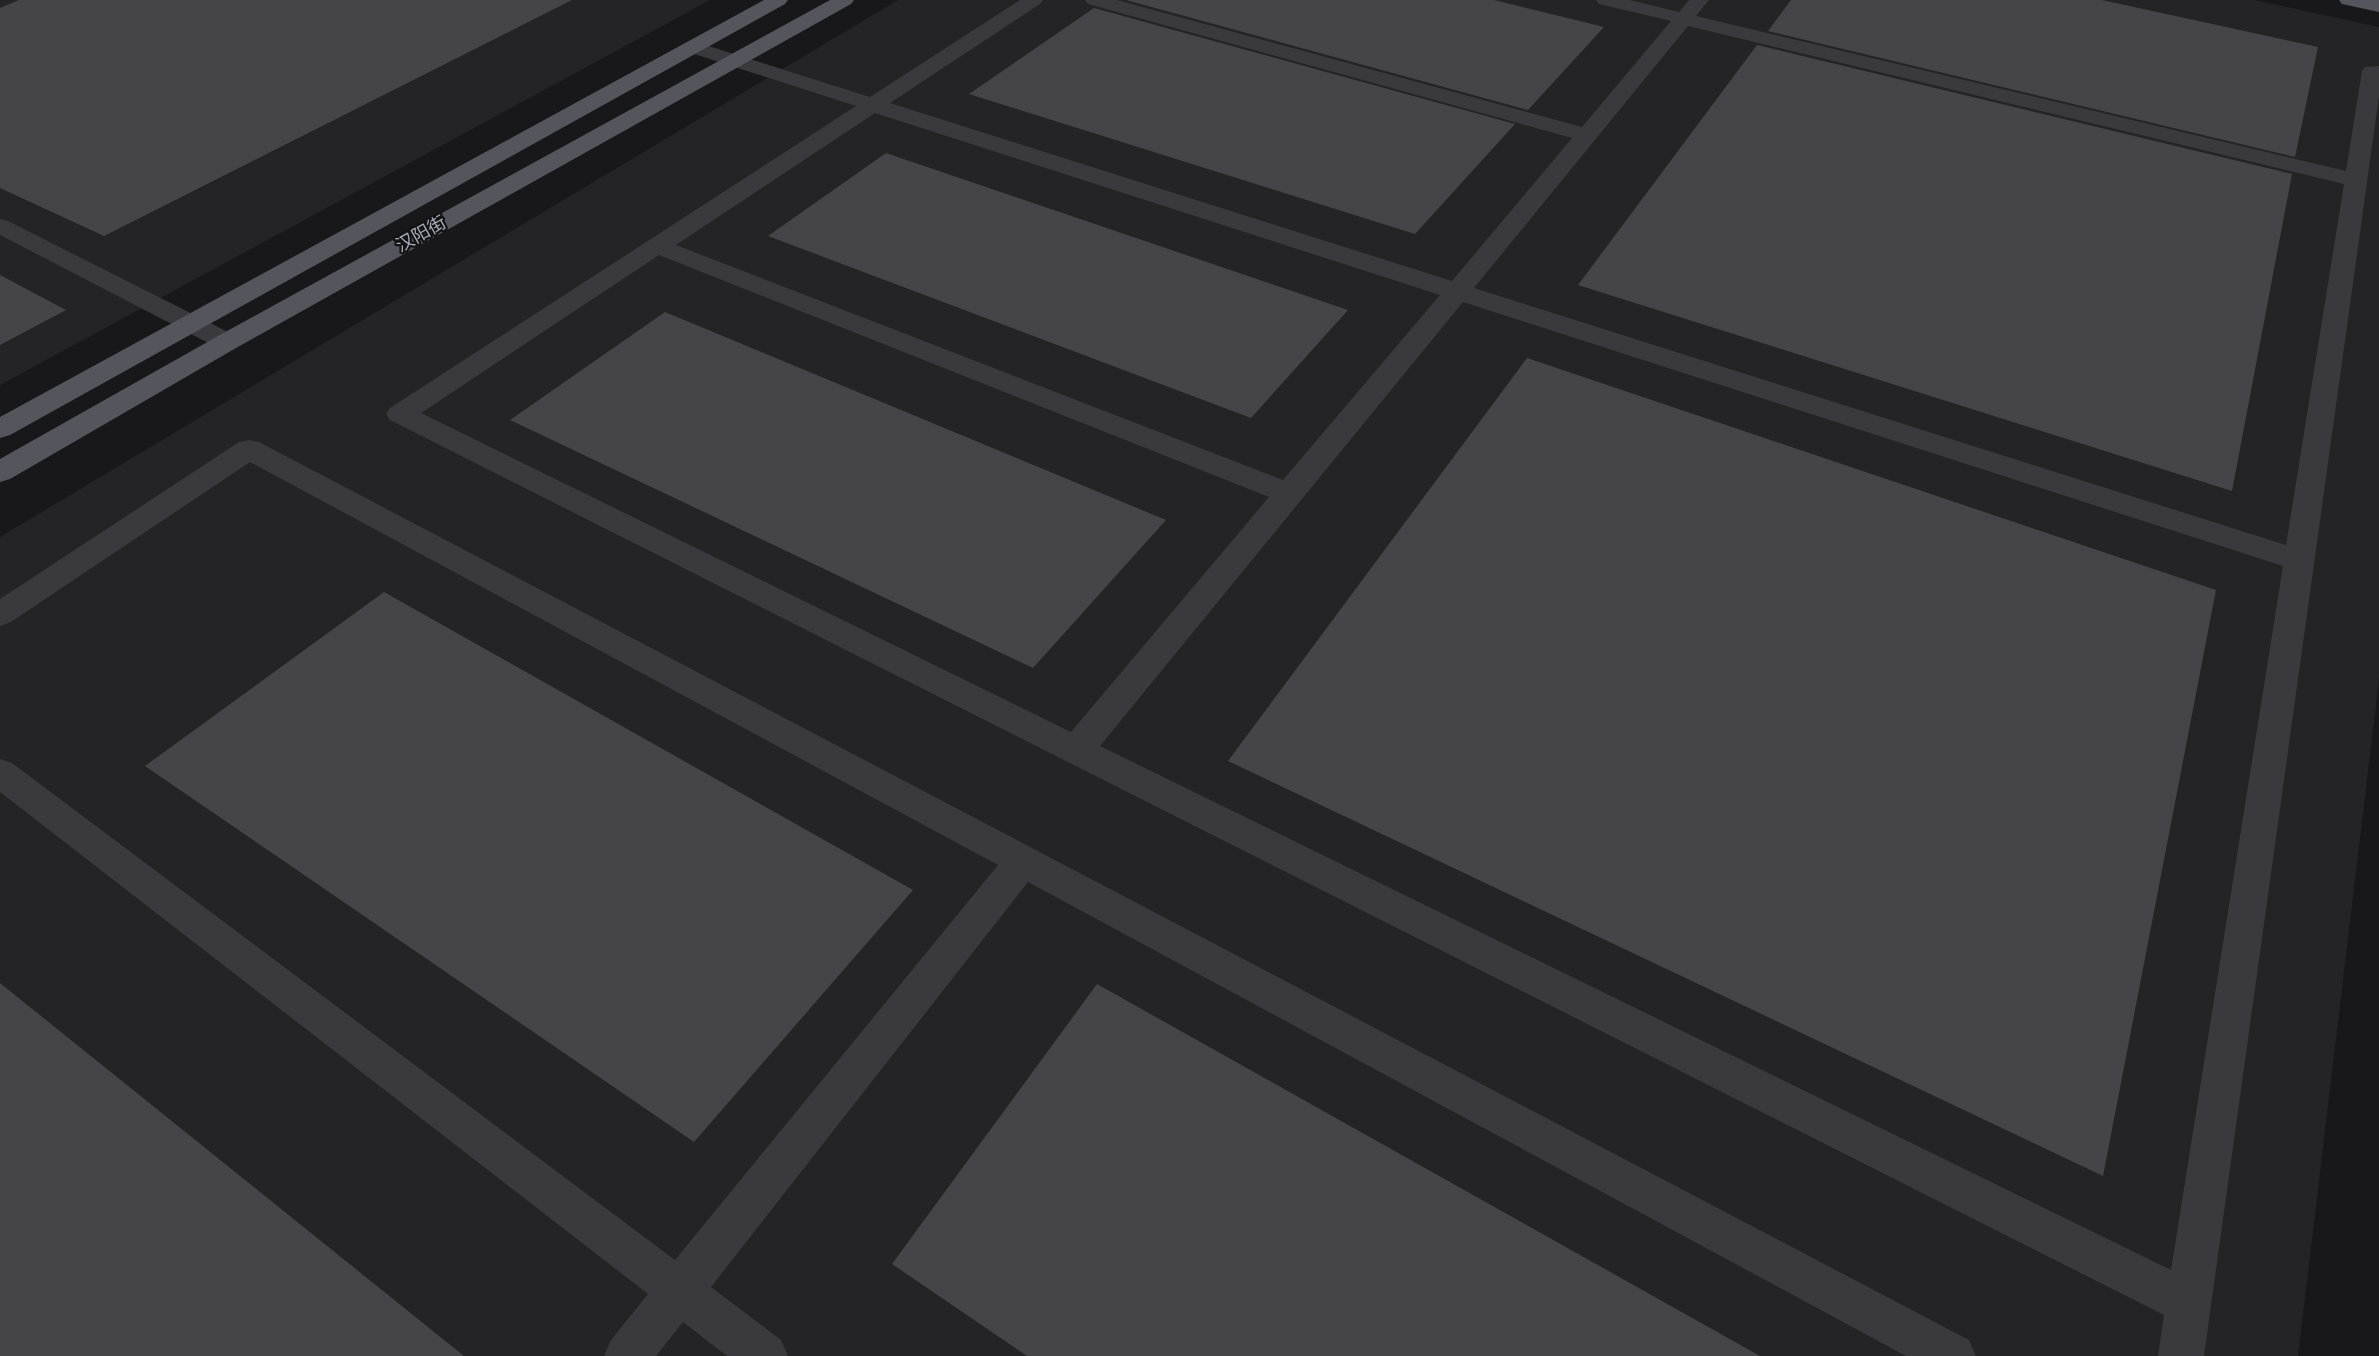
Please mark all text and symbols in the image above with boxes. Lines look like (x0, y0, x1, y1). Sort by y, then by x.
street label: 汉阳街 (392, 211, 450, 257)

